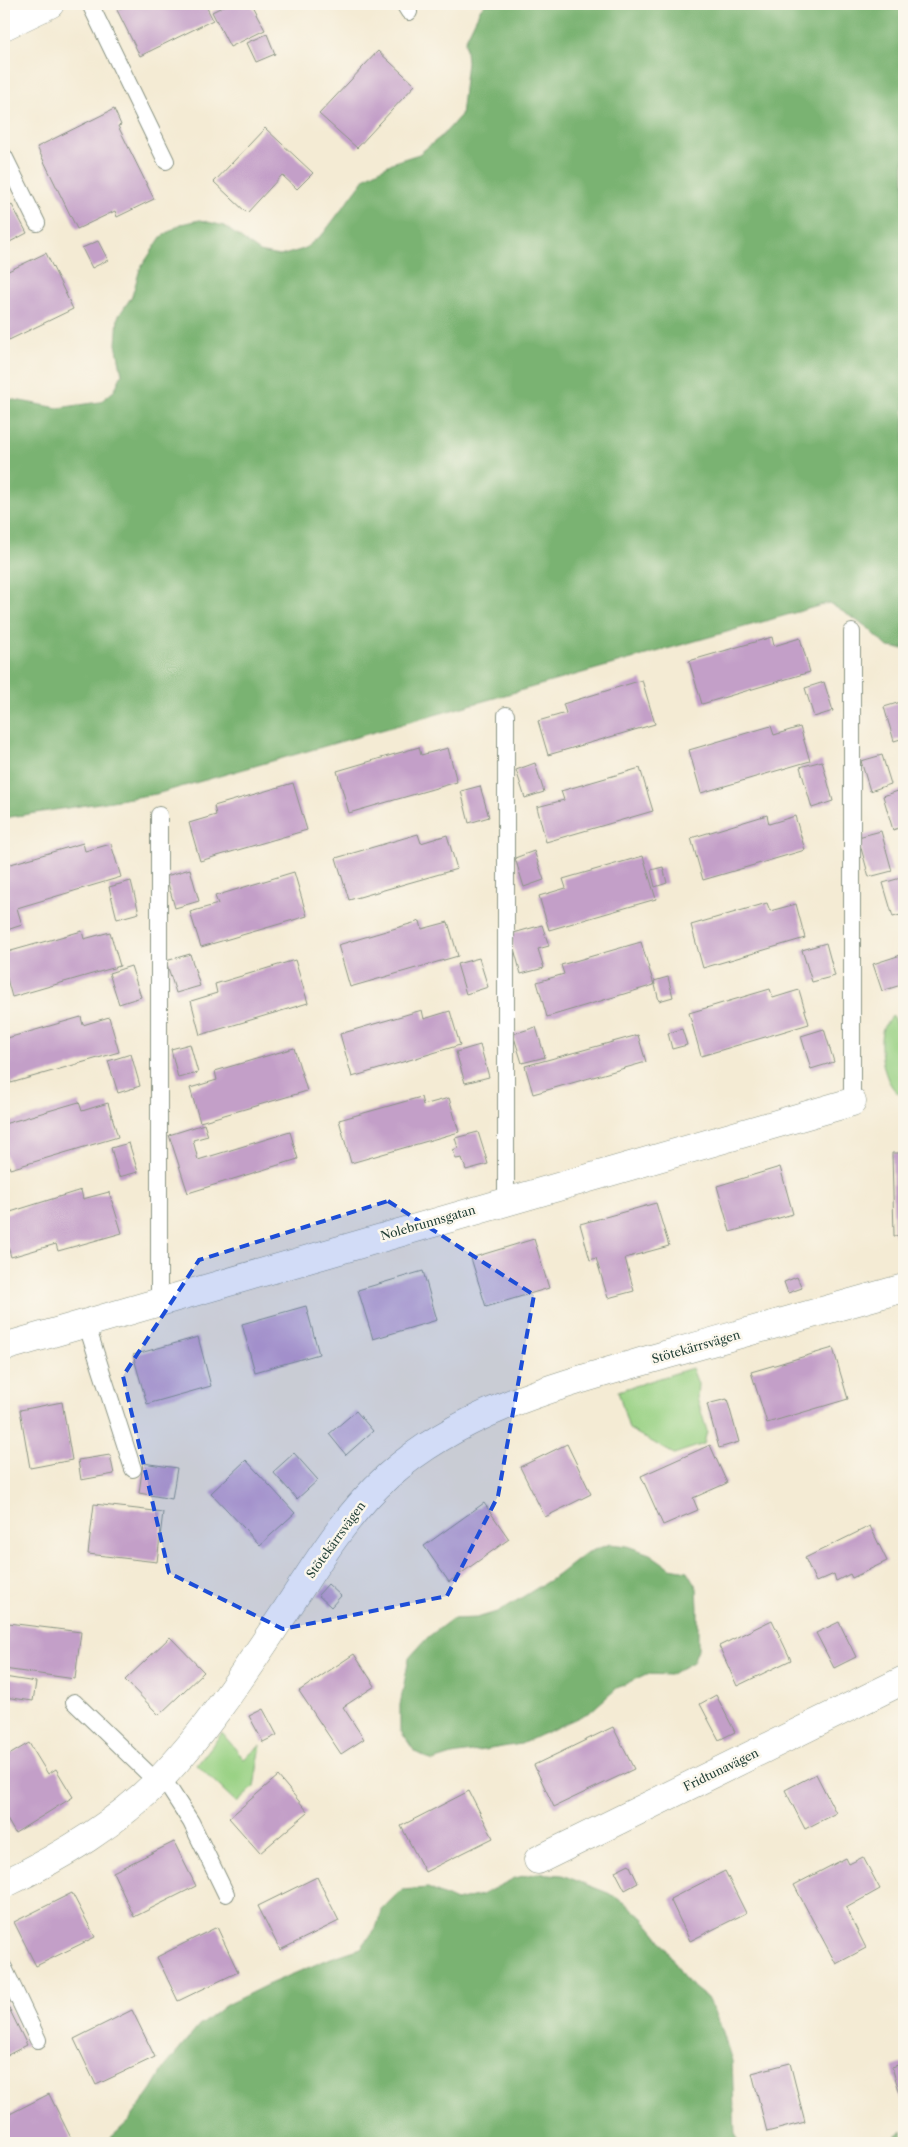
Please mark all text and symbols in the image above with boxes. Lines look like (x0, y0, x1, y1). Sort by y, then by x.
street label: Nolebrunnsgatan (379, 1202, 477, 1243)
street label: Stötekärrsvägen (650, 1327, 742, 1366)
street label: Stötekärrsvägen (303, 1498, 369, 1581)
street label: Fridtunavägen (681, 1745, 761, 1794)

